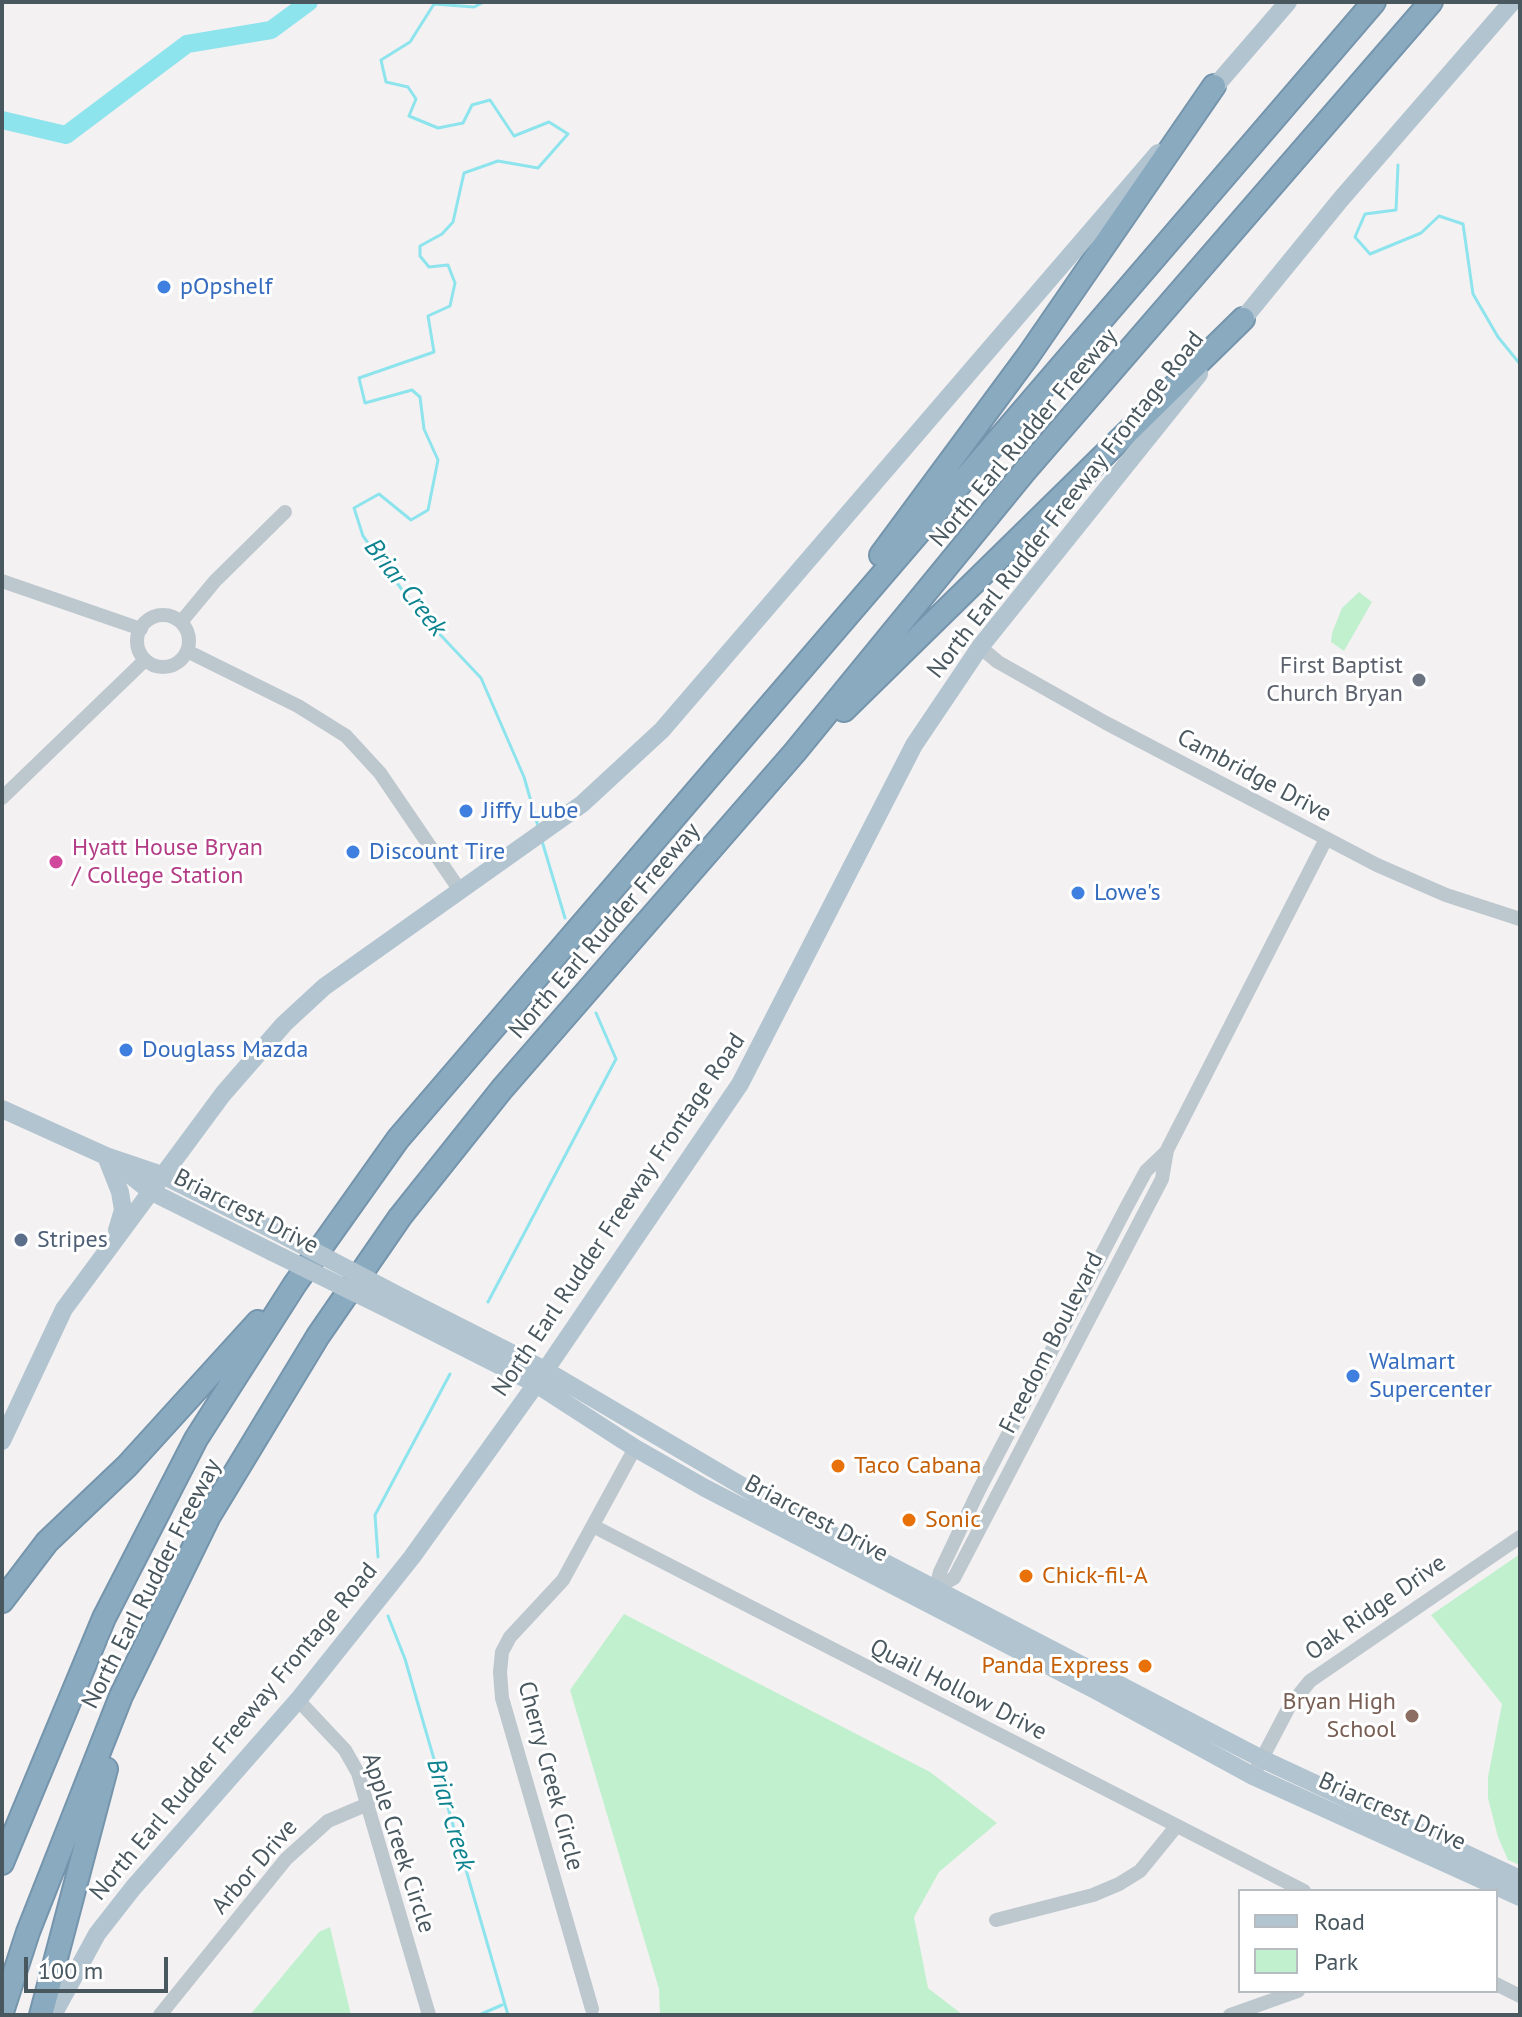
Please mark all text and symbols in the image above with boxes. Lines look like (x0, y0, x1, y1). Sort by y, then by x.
place label: pOpshelf (180, 273, 272, 301)
marker: pOpshelf (155, 278, 173, 296)
street label: North Earl Rudder Freeway (924, 323, 1124, 553)
street label: North Earl Rudder Freeway Frontage Road (922, 326, 1210, 684)
water label: Briar Creek (357, 533, 453, 643)
place label: First Baptist Church Bryan (1266, 652, 1403, 708)
marker: First Baptist Church Bryan (1410, 671, 1428, 689)
street label: Cambridge Drive (1172, 723, 1336, 829)
place label: Jiffy Lube (482, 797, 578, 825)
marker: Jiffy Lube (457, 802, 475, 820)
street label: North Earl Rudder Freeway (503, 817, 707, 1045)
place label: Hyatt House Bryan / College Station (72, 834, 263, 890)
place label: Discount Tire (369, 838, 505, 866)
marker: Discount Tire (344, 843, 362, 861)
marker: Hyatt House Bryan / College Station (47, 853, 65, 871)
place label: Lowe's (1094, 879, 1161, 907)
marker: Lowe's (1069, 884, 1087, 902)
street label: North Earl Rudder Freeway Frontage Road (486, 1028, 752, 1402)
place label: Douglass Mazda (142, 1036, 308, 1064)
marker: Douglass Mazda (117, 1041, 135, 1059)
street label: Briarcrest Drive (169, 1163, 323, 1261)
place label: Stripes (37, 1226, 108, 1254)
marker: Stripes (12, 1231, 30, 1249)
street label: Freedom Boulevard (994, 1248, 1110, 1438)
place label: Walmart Supercenter (1369, 1348, 1492, 1404)
marker: Walmart Supercenter (1344, 1367, 1362, 1385)
place label: Taco Cabana (854, 1452, 981, 1480)
street label: North Earl Rudder Freeway (76, 1454, 228, 1714)
marker: Taco Cabana (829, 1457, 847, 1475)
street label: Briarcrest Drive (739, 1469, 893, 1569)
place label: Sonic (925, 1506, 981, 1534)
marker: Sonic (900, 1511, 918, 1529)
street label: Oak Ridge Drive (1300, 1549, 1452, 1667)
street label: North Earl Rudder Freeway Frontage Road (84, 1557, 384, 1907)
place label: Chick-fil-A (1042, 1562, 1148, 1590)
marker: Chick-fil-A (1017, 1567, 1035, 1585)
street label: Quail Hollow Drive (865, 1633, 1051, 1747)
place label: Panda Express (981, 1652, 1129, 1680)
marker: Panda Express (1136, 1657, 1154, 1675)
street label: Cherry Creek Circle (511, 1678, 589, 1874)
place label: Bryan High School (1283, 1688, 1396, 1744)
marker: Bryan High School (1403, 1707, 1421, 1725)
street label: Apple Creek Circle (355, 1749, 441, 1937)
water label: Briar Creek (419, 1755, 481, 1875)
street label: Briarcrest Drive (1314, 1767, 1470, 1857)
street label: Arbor Drive (206, 1814, 304, 1920)
legend (1238, 1889, 1498, 1993)
text: Road (1314, 1906, 1365, 1937)
scale bar (28, 1941, 172, 1991)
text: Park (1314, 1946, 1358, 1977)
text: 100 m (38, 1955, 103, 1986)

